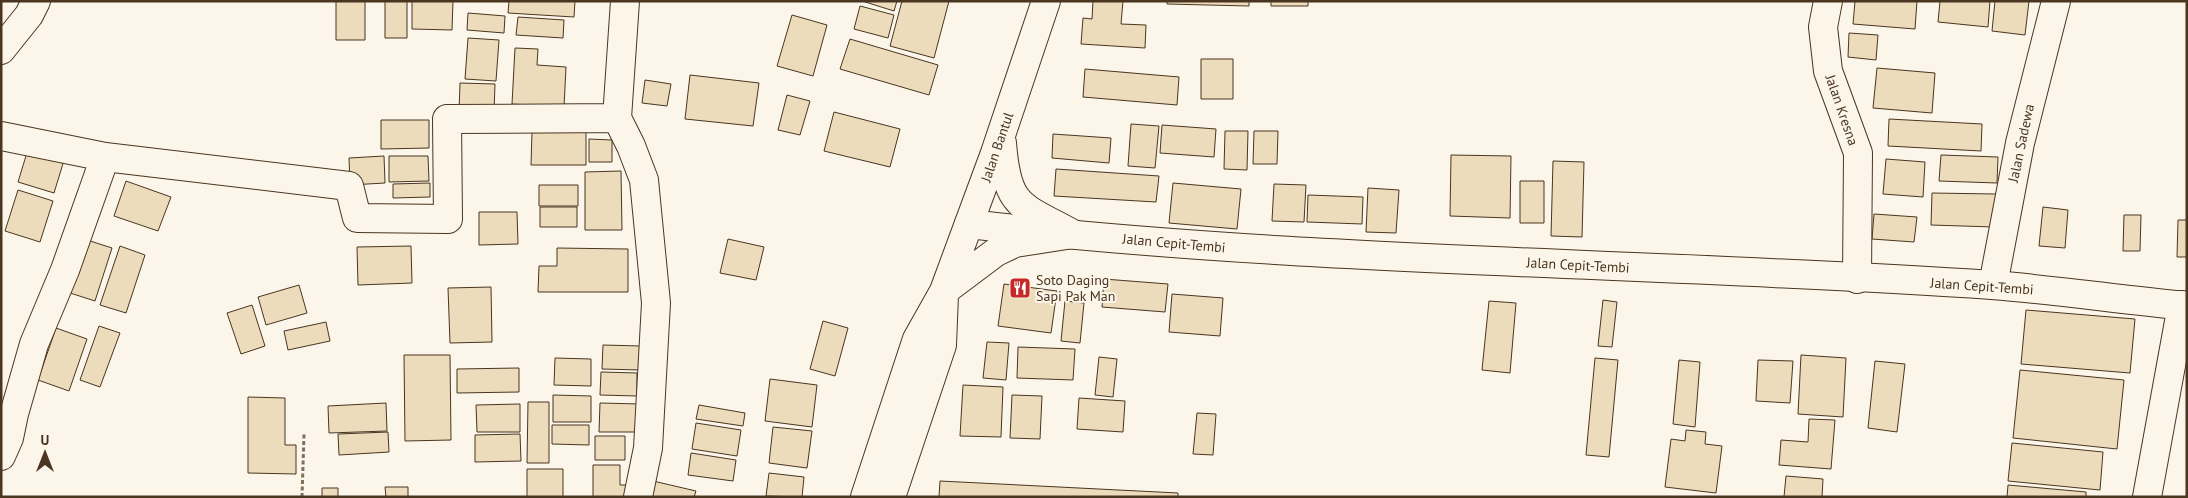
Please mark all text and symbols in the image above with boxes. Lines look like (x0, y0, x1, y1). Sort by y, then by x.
street label: Jalan Kresna (1821, 71, 1863, 148)
street label: Jalan Sadewa (2004, 102, 2038, 185)
street label: Jalan Bantul (976, 110, 1017, 185)
street label: Jalan Cepit-Tembi (1121, 229, 1226, 256)
street label: Jalan Cepit-Tembi (1525, 253, 1630, 277)
place label: Soto Daging Sapi Pak Man (1036, 271, 1115, 305)
street label: Jalan Cepit-Tembi (1929, 273, 2034, 299)
restaurant icon: Soto Daging Sapi Pak Man (1008, 276, 1032, 300)
north arrow (20, 428, 70, 478)
text: U (41, 431, 49, 449)

